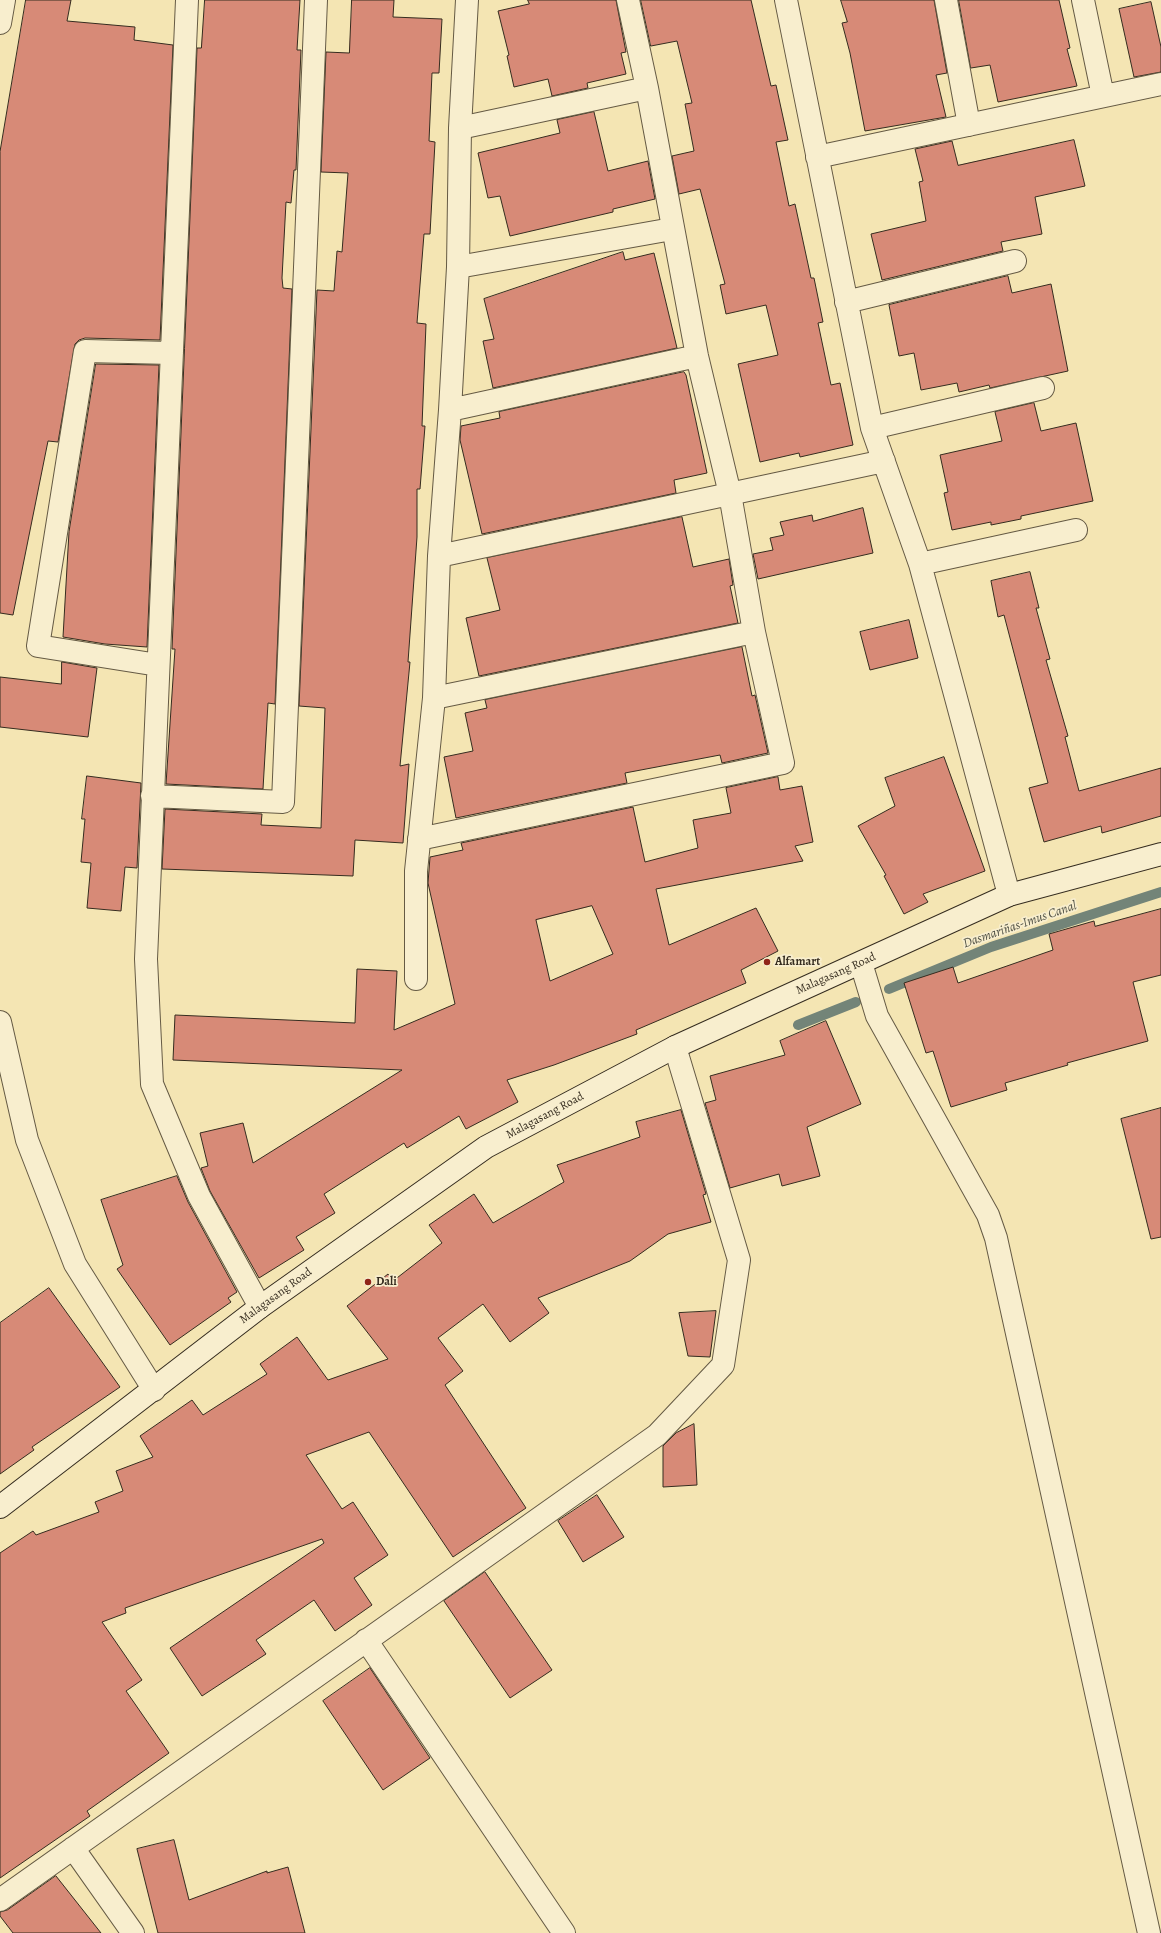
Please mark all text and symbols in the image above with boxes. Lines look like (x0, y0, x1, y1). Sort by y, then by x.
water label: Dasmariñas-Imus Canal (961, 898, 1079, 952)
street label: Malagasang Road (794, 950, 878, 998)
place label: Alfamart (775, 955, 820, 969)
marker: Alfamart (762, 957, 772, 967)
street label: Malagasang Road (504, 1089, 586, 1143)
street label: Malagasang Road (237, 1265, 315, 1327)
place label: Dali (376, 1275, 397, 1289)
marker: Dali (363, 1277, 373, 1287)

